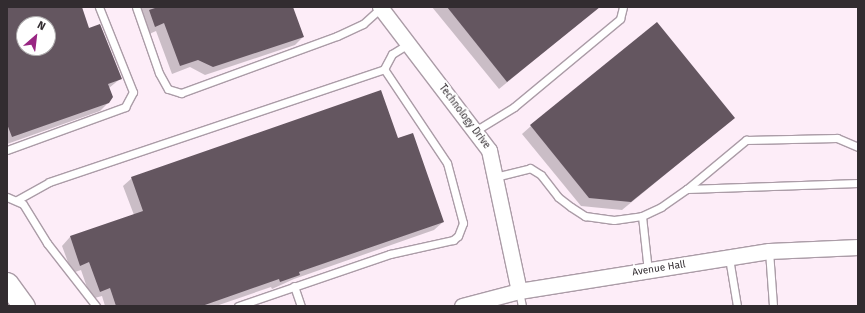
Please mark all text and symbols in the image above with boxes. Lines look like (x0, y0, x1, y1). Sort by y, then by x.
north arrow (16, 16, 56, 56)
text: N (35, 18, 48, 33)
street label: Technology Drive (436, 83, 492, 151)
street label: Avenue Hall (631, 259, 687, 279)

